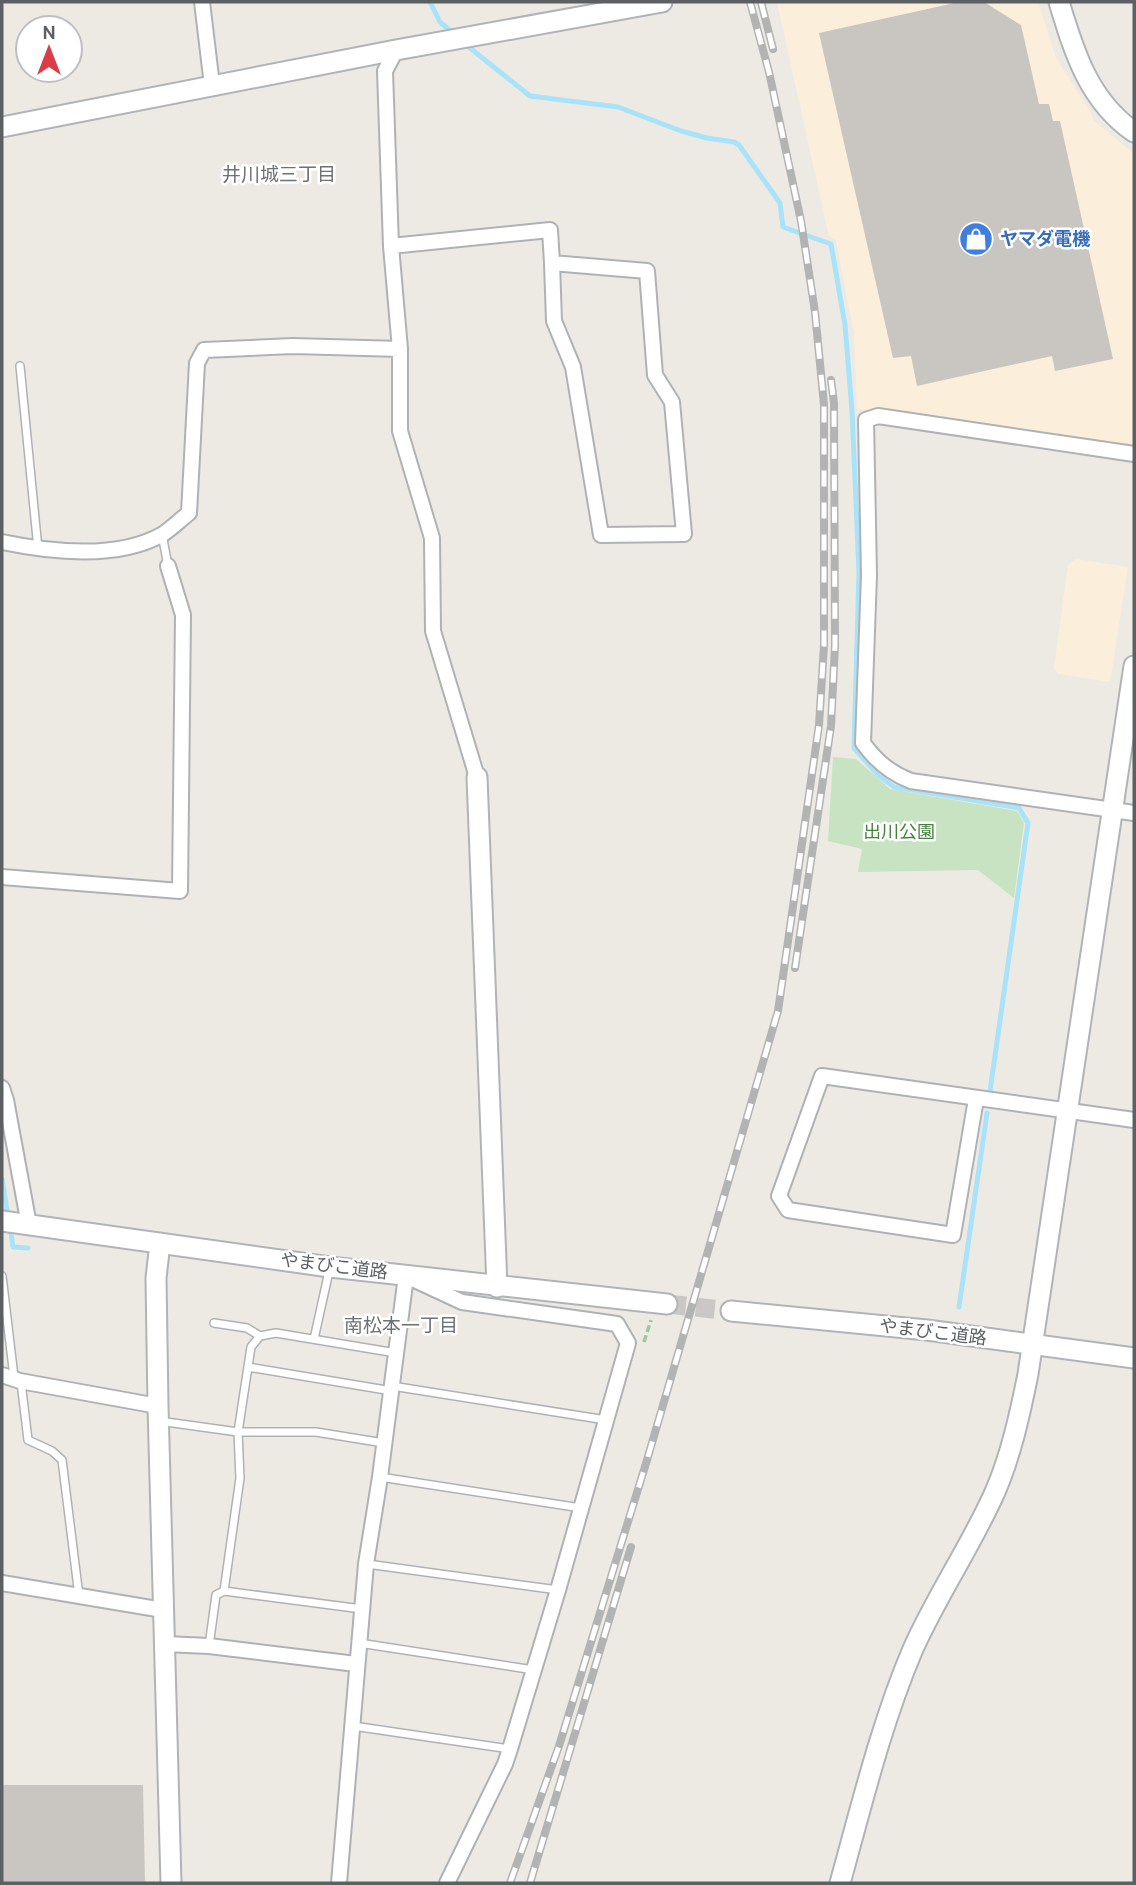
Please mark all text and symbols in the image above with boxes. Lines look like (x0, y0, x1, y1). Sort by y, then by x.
north arrow (14, 14, 84, 84)
text: N (42, 22, 56, 46)
district label: 井川城三丁目 (222, 164, 336, 188)
shop icon: ヤマダ電機 (957, 220, 995, 258)
place label: ヤマダ電機 (1000, 229, 1091, 252)
park label: 出川公園 (863, 822, 935, 845)
street label: やまびこ道路 (279, 1249, 389, 1285)
district label: 南松本一丁目 (344, 1315, 458, 1339)
street label: やまびこ道路 (878, 1315, 988, 1351)

